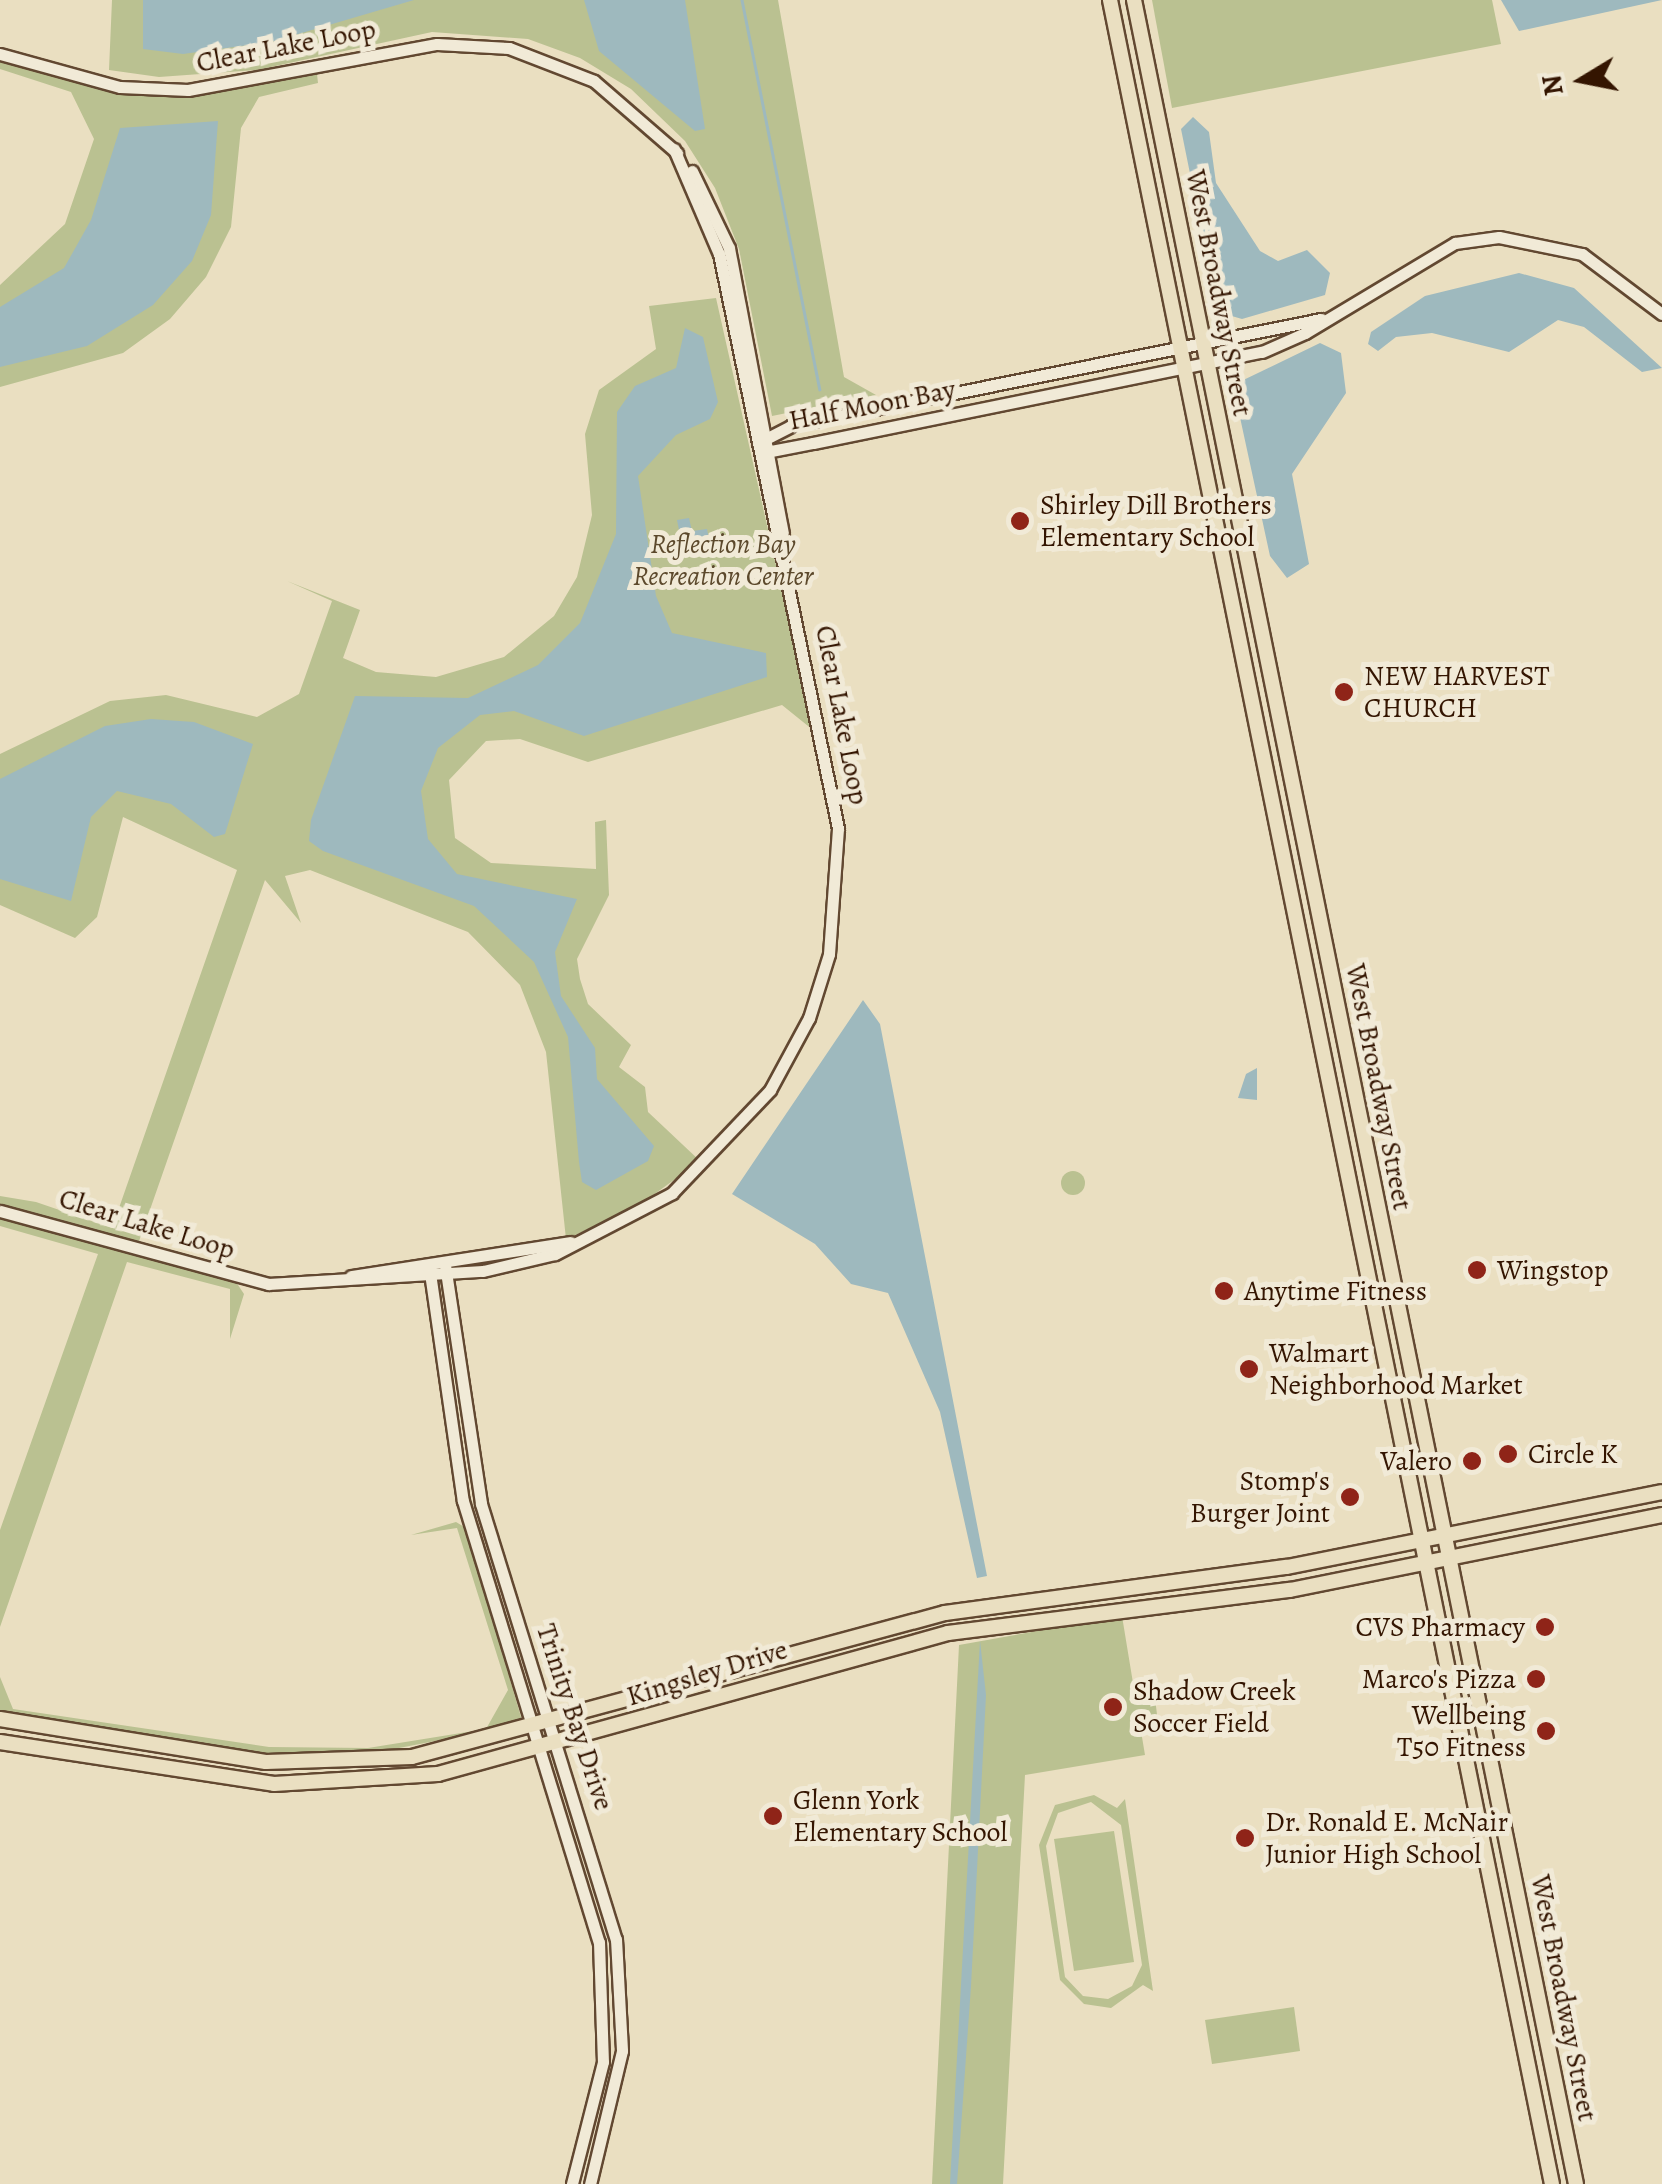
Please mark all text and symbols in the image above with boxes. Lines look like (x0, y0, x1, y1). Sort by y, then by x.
street label: Clear Lake Loop (194, 12, 378, 80)
north arrow (1532, 30, 1632, 130)
text: N (1532, 72, 1573, 99)
street label: West Broadway Street (1179, 167, 1259, 419)
street label: Half Moon Bay (786, 372, 958, 438)
place label: Shirley Dill Brothers Elementary School (1040, 488, 1272, 554)
marker: Shirley Dill Brothers Elementary School (1009, 510, 1031, 532)
park label: Reflection Bay Recreation Center (633, 527, 813, 593)
street label: Clear Lake Loop (808, 623, 876, 807)
place label: NEW HARVEST CHURCH (1364, 659, 1550, 725)
marker: NEW HARVEST CHURCH (1333, 681, 1355, 703)
street label: West Broadway Street (1339, 961, 1419, 1213)
street label: Clear Lake Loop (55, 1181, 239, 1267)
place label: Wingstop (1497, 1253, 1608, 1287)
marker: Wingstop (1466, 1259, 1488, 1281)
place label: Anytime Fitness (1244, 1274, 1427, 1308)
marker: Anytime Fitness (1213, 1280, 1235, 1302)
place label: Walmart Neighborhood Market (1269, 1336, 1523, 1402)
marker: Walmart Neighborhood Market (1238, 1358, 1260, 1380)
place label: Circle K (1528, 1437, 1618, 1471)
marker: Circle K (1497, 1443, 1519, 1465)
place label: Valero (1380, 1444, 1452, 1478)
marker: Valero (1461, 1450, 1483, 1472)
place label: Stomp's Burger Joint (1190, 1464, 1330, 1530)
marker: Stomp's Burger Joint (1339, 1486, 1361, 1508)
place label: CVS Pharmacy (1356, 1610, 1525, 1644)
marker: CVS Pharmacy (1534, 1616, 1556, 1638)
street label: Trinity Bay Drive (529, 1620, 621, 1814)
street label: Kingsley Drive (623, 1633, 791, 1713)
place label: Marco's Pizza (1362, 1662, 1516, 1696)
marker: Marco's Pizza (1525, 1668, 1547, 1690)
place label: Shadow Creek Soccer Field (1133, 1674, 1296, 1740)
marker: Shadow Creek Soccer Field (1102, 1696, 1124, 1718)
place label: Wellbeing T50 Fitness (1397, 1698, 1526, 1764)
marker: Wellbeing T50 Fitness (1535, 1720, 1557, 1742)
place label: Glenn York Elementary School (793, 1783, 1007, 1849)
marker: Glenn York Elementary School (762, 1805, 784, 1827)
place label: Dr. Ronald E. McNair Junior High School (1265, 1805, 1509, 1871)
marker: Dr. Ronald E. McNair Junior High School (1234, 1827, 1256, 1849)
street label: West Broadway Street (1524, 1872, 1604, 2124)

